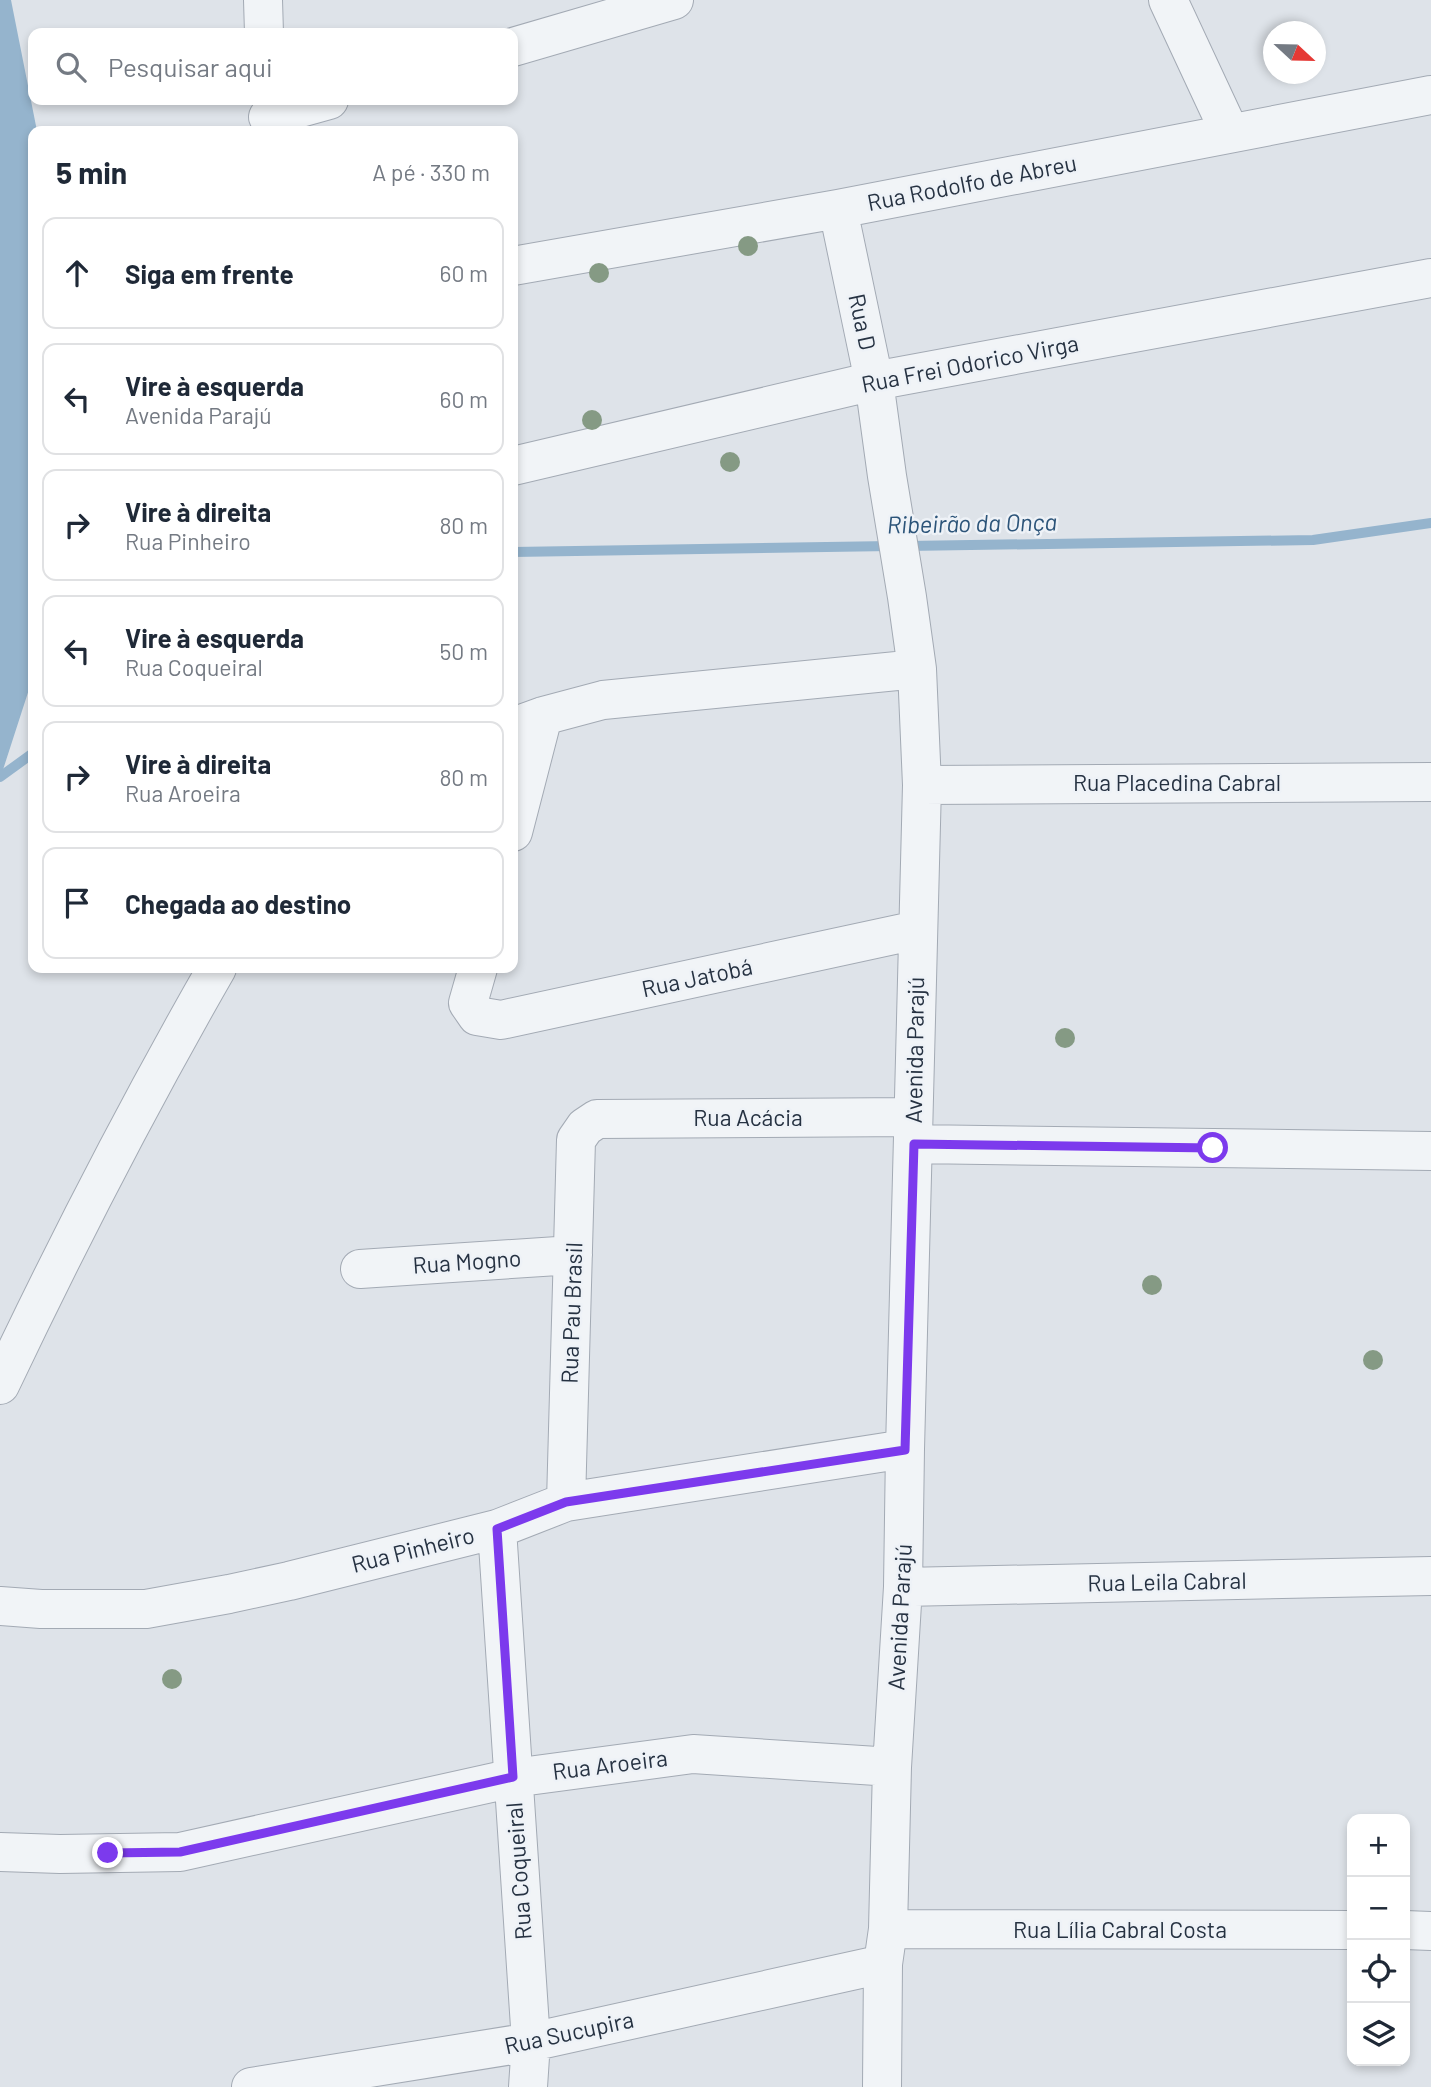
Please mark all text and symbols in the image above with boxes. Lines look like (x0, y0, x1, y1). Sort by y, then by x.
north arrow (1263, 21, 1326, 84)
search box (28, 28, 518, 105)
icon: search (52, 48, 90, 86)
text: Pesquisar aqui (108, 51, 273, 82)
street label: Rua Rodolfo de Abreu (865, 148, 1079, 216)
text: 5 min (56, 154, 127, 190)
text: A pé · 330 m (372, 158, 490, 186)
icon: ahead (58, 254, 96, 292)
text: Siga em frente (125, 258, 294, 289)
text: 60 m (440, 259, 488, 287)
street label: Rua D (843, 291, 883, 353)
street label: Rua Frei Odorico Virga (859, 328, 1081, 398)
text: Vire à esquerda (125, 370, 304, 401)
icon: left (58, 380, 96, 418)
text: 60 m (440, 385, 488, 413)
text: Avenida Parajú (125, 401, 272, 429)
text: Vire à direita (125, 496, 271, 527)
icon: right (58, 506, 96, 544)
water label: Ribeirão da Onça (887, 507, 1057, 538)
text: 80 m (439, 511, 488, 539)
text: Rua Pinheiro (125, 527, 251, 555)
text: Vire à esquerda (125, 622, 304, 653)
icon: left (58, 632, 96, 670)
text: 50 m (440, 637, 488, 665)
text: Rua Coqueiral (125, 653, 263, 681)
text: Vire à direita (125, 748, 271, 779)
icon: right (58, 758, 96, 796)
text: 80 m (439, 763, 488, 791)
street label: Rua Placedina Cabral (1073, 768, 1281, 796)
text: Rua Aroeira (125, 779, 241, 807)
icon: arrive (58, 884, 96, 922)
text: Chegada ao destino (125, 888, 351, 919)
street label: Rua Jatobá (639, 952, 755, 1002)
street label: Avenida Parajú (899, 976, 929, 1124)
street label: Rua Acácia (693, 1103, 803, 1131)
route start (1197, 1132, 1228, 1163)
street label: Rua Pau Brasil (555, 1242, 587, 1384)
street label: Rua Mogno (412, 1243, 522, 1279)
street label: Rua Pinheiro (348, 1520, 477, 1578)
street label: Avenida Parajú (881, 1543, 917, 1691)
street label: Rua Leila Cabral (1087, 1566, 1247, 1596)
street label: Rua Aroeira (551, 1743, 669, 1785)
street label: Rua Coqueiral (499, 1801, 537, 1941)
map controls (1347, 1814, 1410, 2066)
button: + (1347, 1814, 1410, 1877)
route end (92, 1837, 123, 1868)
button: − (1347, 1877, 1410, 1940)
street label: Rua Lília Cabral Costa (1013, 1915, 1227, 1943)
button: locate (1347, 1940, 1410, 2003)
button: layers (1347, 2003, 1410, 2066)
street label: Rua Sucupira (502, 2005, 636, 2059)

